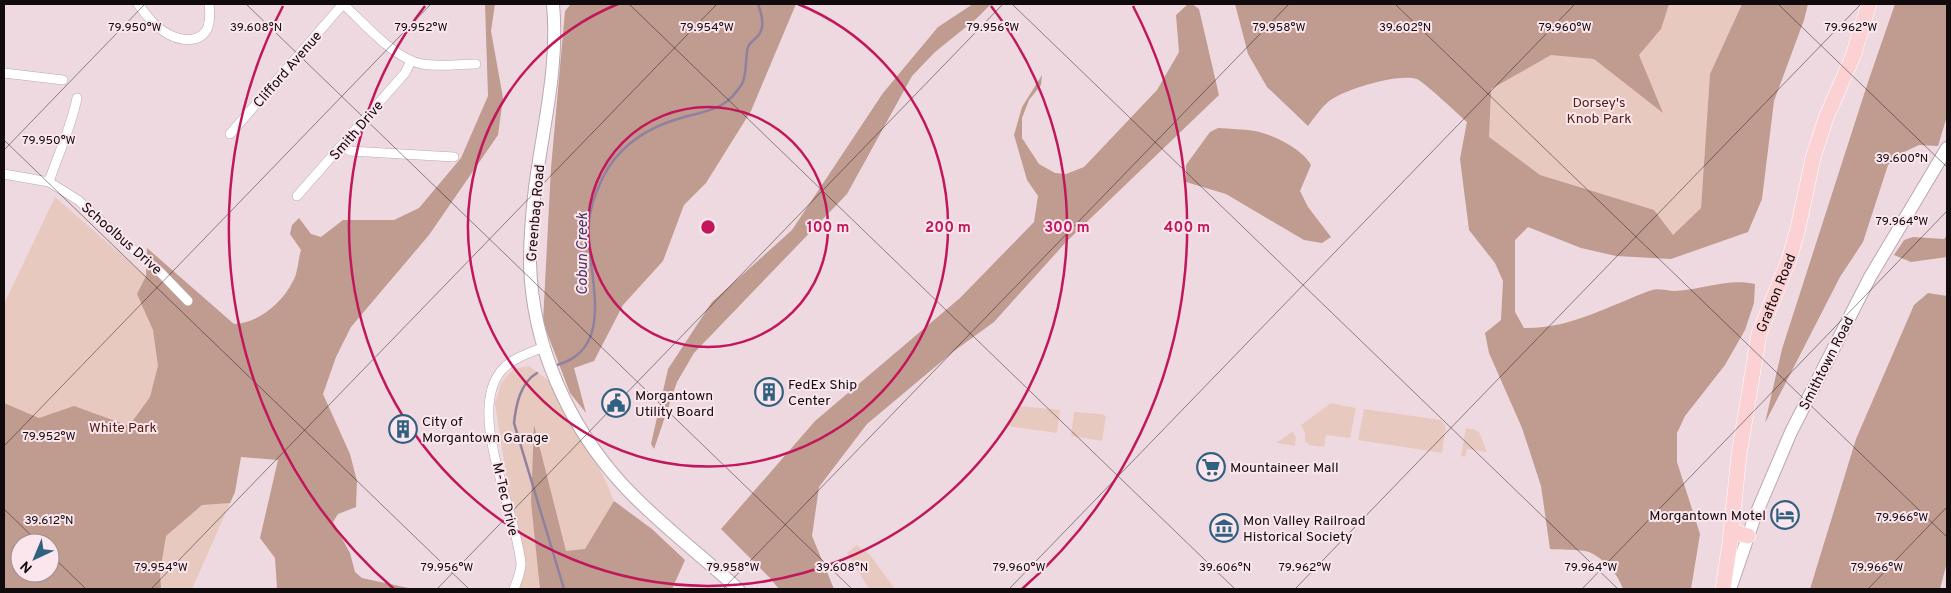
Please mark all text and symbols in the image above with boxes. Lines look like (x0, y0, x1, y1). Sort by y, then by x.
text: 79.950°W (108, 20, 162, 36)
text: 39.608°N (230, 20, 282, 36)
text: 79.952°W (394, 20, 448, 36)
text: 79.954°W (680, 20, 734, 36)
text: 79.956°W (967, 20, 1019, 36)
text: 79.958°W (1252, 20, 1306, 36)
text: 39.602°N (1379, 20, 1431, 36)
text: 79.960°W (1538, 20, 1592, 36)
text: 79.962°W (1825, 20, 1877, 36)
street label: Clifford Avenue (250, 28, 326, 112)
park label: Dorsey's Knob Park (1566, 95, 1632, 128)
street label: Smith Drive (327, 98, 388, 164)
text: 79.950°W (22, 133, 76, 149)
text: 39.600°N (1876, 151, 1928, 167)
street label: Greenbag Road (524, 164, 549, 262)
street label: Schoolbus Drive (77, 199, 165, 279)
water label: Cobun Creek (574, 212, 593, 295)
text: 79.964°W (1876, 214, 1928, 230)
centre of rings (699, 218, 717, 236)
text: 100 m (807, 219, 849, 238)
text: 200 m (925, 219, 971, 238)
text: 300 m (1044, 219, 1090, 238)
text: 400 m (1164, 219, 1210, 238)
street label: Grafton Road (1753, 251, 1800, 335)
street label: Smithtown Road (1796, 314, 1858, 413)
building icon: FedEx Ship Center (754, 377, 784, 407)
place label: FedEx Ship Center (788, 377, 857, 410)
public building icon: Morgantown Utility Board (601, 388, 631, 418)
place label: Morgantown Utility Board (635, 388, 714, 421)
building icon: City of Morgantown Garage (388, 414, 418, 444)
place label: City of Morgantown Garage (422, 414, 549, 447)
park label: White Park (89, 420, 157, 437)
text: 79.952°W (22, 429, 76, 445)
supermarket icon: Mountaineer Mall (1196, 452, 1226, 482)
place label: Mountaineer Mall (1230, 460, 1339, 477)
street label: M-Tec Drive (488, 461, 521, 538)
hotel icon: Morgantown Motel (1770, 500, 1800, 530)
place label: Morgantown Motel (1649, 508, 1766, 525)
text: 79.966°W (1876, 510, 1928, 526)
text: 39.612°N (24, 513, 74, 529)
museum icon: Mon Valley Railroad Historical Society (1209, 513, 1239, 543)
place label: Mon Valley Railroad Historical Society (1243, 513, 1366, 546)
north arrow (10, 533, 60, 583)
text: N (17, 557, 37, 576)
text: 79.954°W (134, 560, 188, 576)
text: 79.956°W (421, 560, 473, 576)
text: 79.958°W (706, 560, 760, 576)
text: 39.608°N (816, 560, 868, 576)
text: 79.960°W (992, 560, 1046, 576)
text: 39.606°N (1199, 560, 1251, 576)
text: 79.962°W (1279, 560, 1331, 576)
text: 79.964°W (1565, 560, 1617, 576)
text: 79.966°W (1851, 560, 1903, 576)

